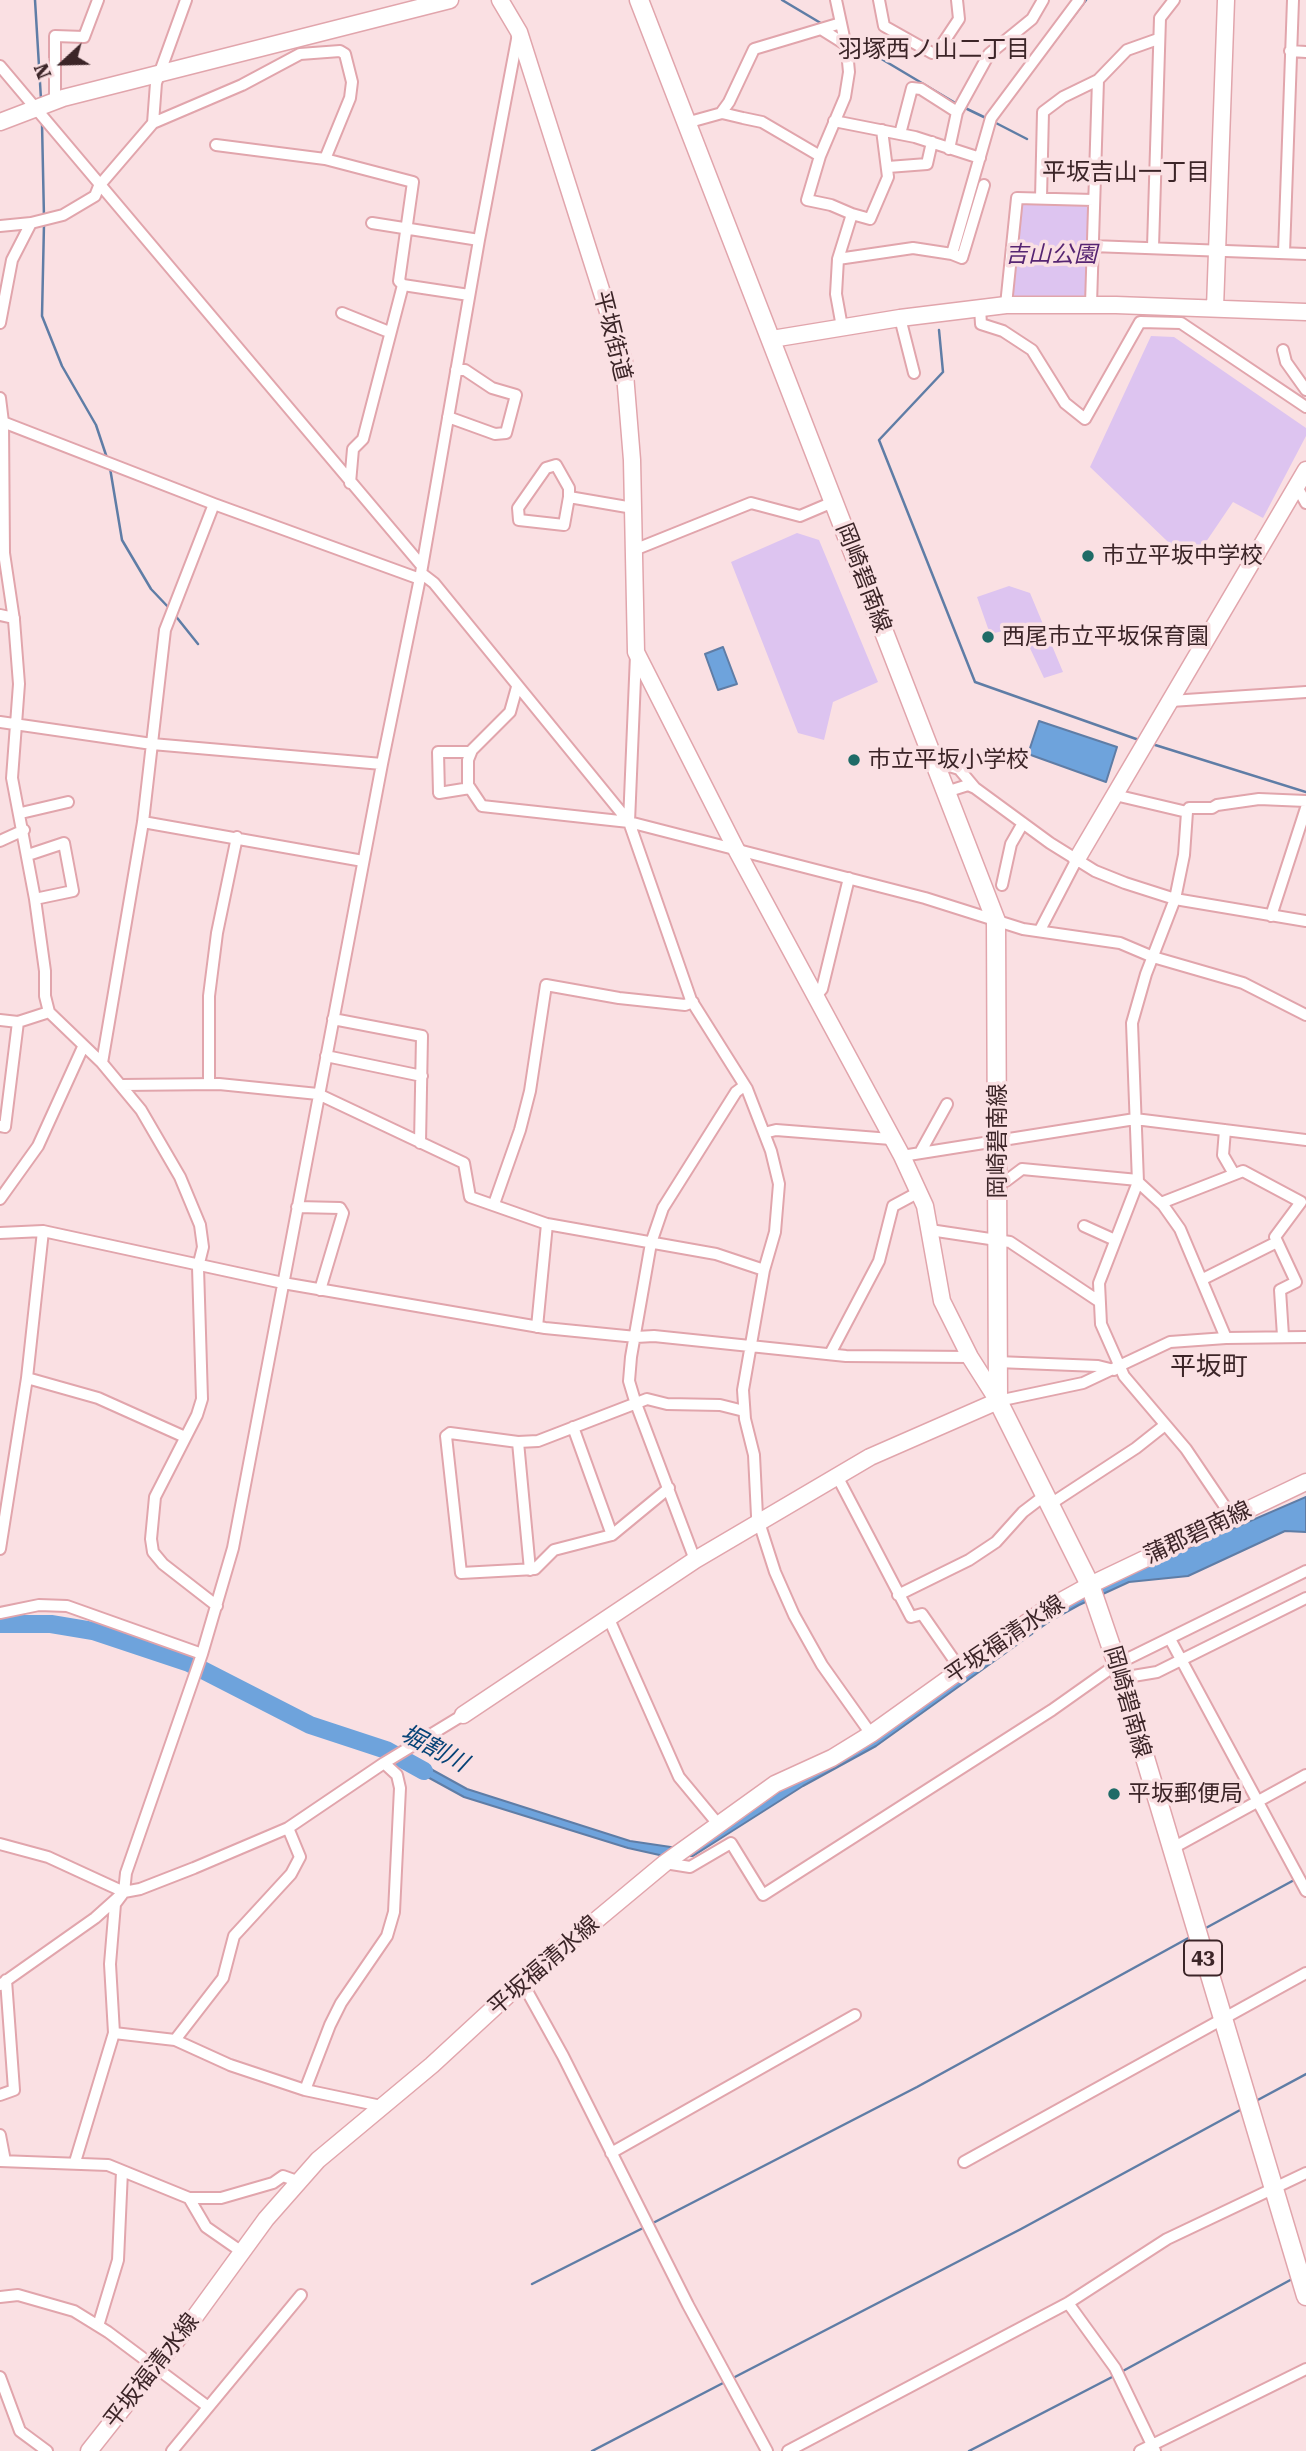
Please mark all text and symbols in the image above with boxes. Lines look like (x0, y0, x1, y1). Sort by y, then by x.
north arrow (28, 28, 98, 98)
district label: 羽塚西ノ山二丁目 (838, 36, 1030, 64)
text: N (30, 60, 56, 82)
district label: 平坂吉山一丁目 (1042, 159, 1210, 187)
park label: 吉山公園 (1005, 241, 1097, 269)
street label: 平坂街道 (587, 288, 637, 384)
street label: 岡崎碧南線 (830, 519, 896, 637)
place label: 市立平坂中学校 (1102, 542, 1263, 570)
marker: 市立平坂中学校 (1080, 548, 1096, 564)
place label: 西尾市立平坂保育園 (1002, 623, 1209, 651)
marker: 西尾市立平坂保育園 (980, 629, 996, 645)
place label: 市立平坂小学校 (868, 746, 1029, 774)
marker: 市立平坂小学校 (846, 752, 862, 768)
street label: 岡崎碧南線 (984, 1084, 1012, 1198)
district label: 平坂町 (1170, 1351, 1248, 1383)
street label: 蒲郡碧南線 (1140, 1496, 1256, 1570)
street label: 平坂福清水線 (940, 1590, 1070, 1690)
street label: 岡崎碧南線 (1098, 1643, 1156, 1761)
water label: 堀割川 (395, 1719, 473, 1779)
place label: 平坂郵便局 (1128, 1780, 1243, 1808)
marker: 平坂郵便局 (1106, 1786, 1122, 1802)
street label: 平坂福清水線 (483, 1910, 605, 2022)
road number: 43 (1184, 1940, 1222, 1976)
street label: 平坂福清水線 (99, 2308, 205, 2434)

